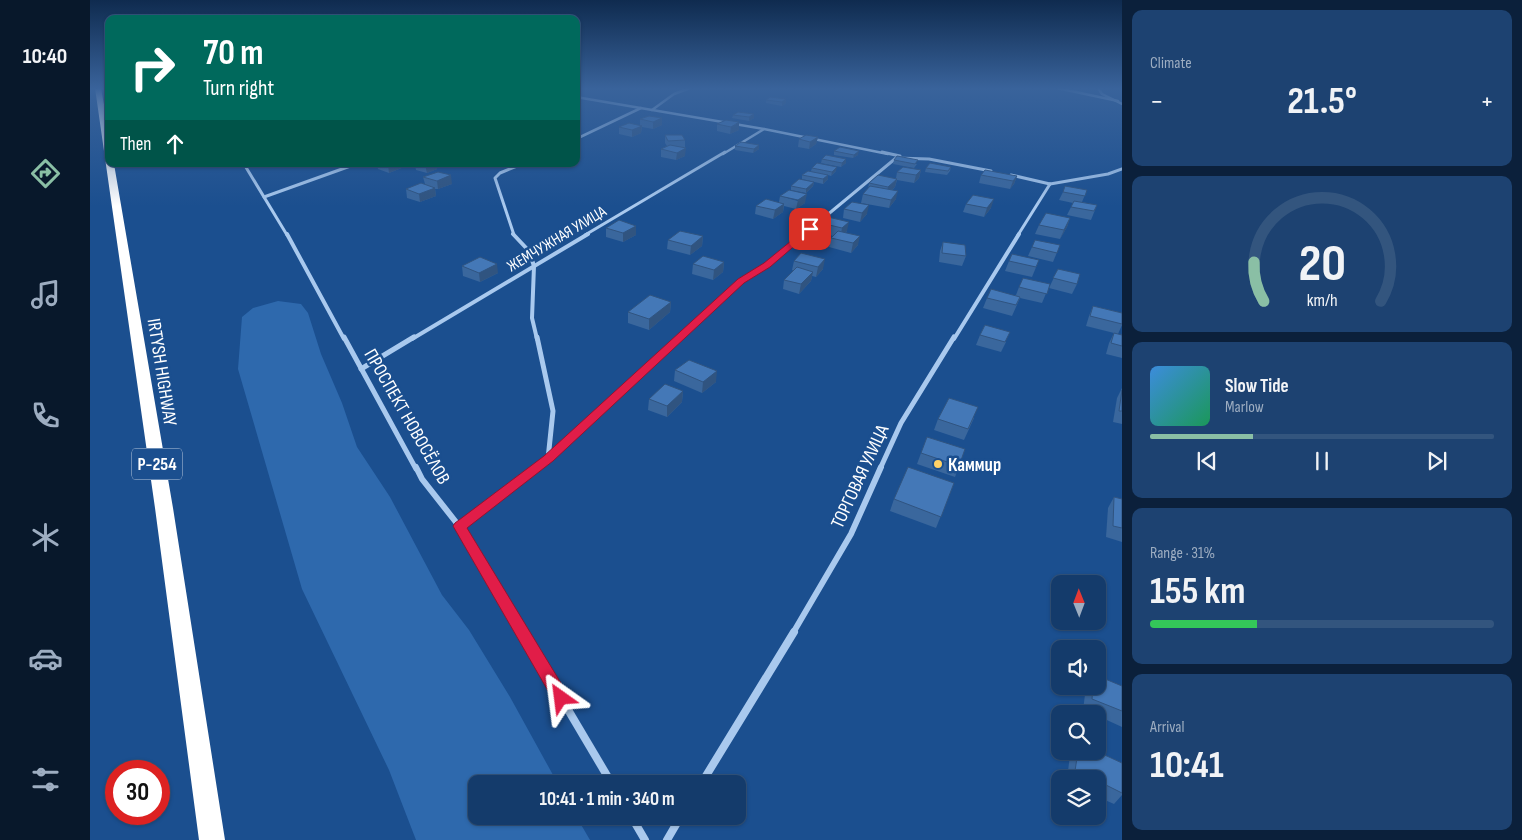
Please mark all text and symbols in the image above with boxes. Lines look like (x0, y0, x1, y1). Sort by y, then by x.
text: 70 m (203, 32, 263, 75)
icon: right (120, 35, 185, 100)
text: 10:40 (23, 43, 67, 70)
text: Climate (1150, 54, 1192, 73)
text: Turn right (203, 75, 274, 102)
text: 21.5° (1287, 79, 1357, 124)
text: − (1150, 85, 1164, 118)
text: + (1480, 85, 1494, 118)
icon: ahead (161, 130, 189, 158)
text: Then (120, 133, 151, 156)
icon: directions (28, 156, 63, 191)
street label: ЖЕМЧУЖНАЯ УЛИЦА (504, 202, 610, 276)
pin (789, 208, 831, 250)
icon: arrive (796, 215, 824, 243)
text: 20 (1298, 233, 1346, 296)
icon: music (28, 277, 63, 312)
text: km/h (1307, 290, 1337, 311)
street label: IRTYSH HIGHWAY (142, 317, 181, 428)
street label: ПРОСПЕКТ НОВОСЁЛОВ (359, 345, 455, 488)
text: Slow Tide (1225, 375, 1289, 398)
icon: phone (28, 398, 63, 433)
text: Marlow (1225, 398, 1264, 417)
street label: ТОРГОВАЯ УЛИЦА (826, 420, 895, 532)
icon: previous (1193, 447, 1221, 475)
icon: pause (1308, 447, 1336, 475)
icon: next (1423, 447, 1451, 475)
road number: Р-254 (132, 448, 182, 479)
place label: Каммир (948, 454, 1001, 477)
marker: Каммир (932, 458, 944, 470)
icon: climate (28, 520, 63, 555)
text: Range · 31% (1150, 544, 1215, 563)
text: 155 km (1150, 569, 1246, 614)
north arrow (1051, 575, 1106, 630)
map controls (1051, 575, 1106, 825)
button: sound (1051, 640, 1106, 695)
icon: car (28, 641, 63, 676)
position arrow (534, 671, 586, 723)
button: search (1051, 705, 1106, 760)
text: Arrival (1150, 718, 1184, 737)
text: 10:41 (1150, 743, 1224, 788)
speed limit sign: 30 (105, 760, 170, 825)
icon: filters (28, 762, 63, 797)
button: layers (1051, 770, 1106, 825)
text: 10:41 · 1 min · 340 m (539, 788, 675, 811)

